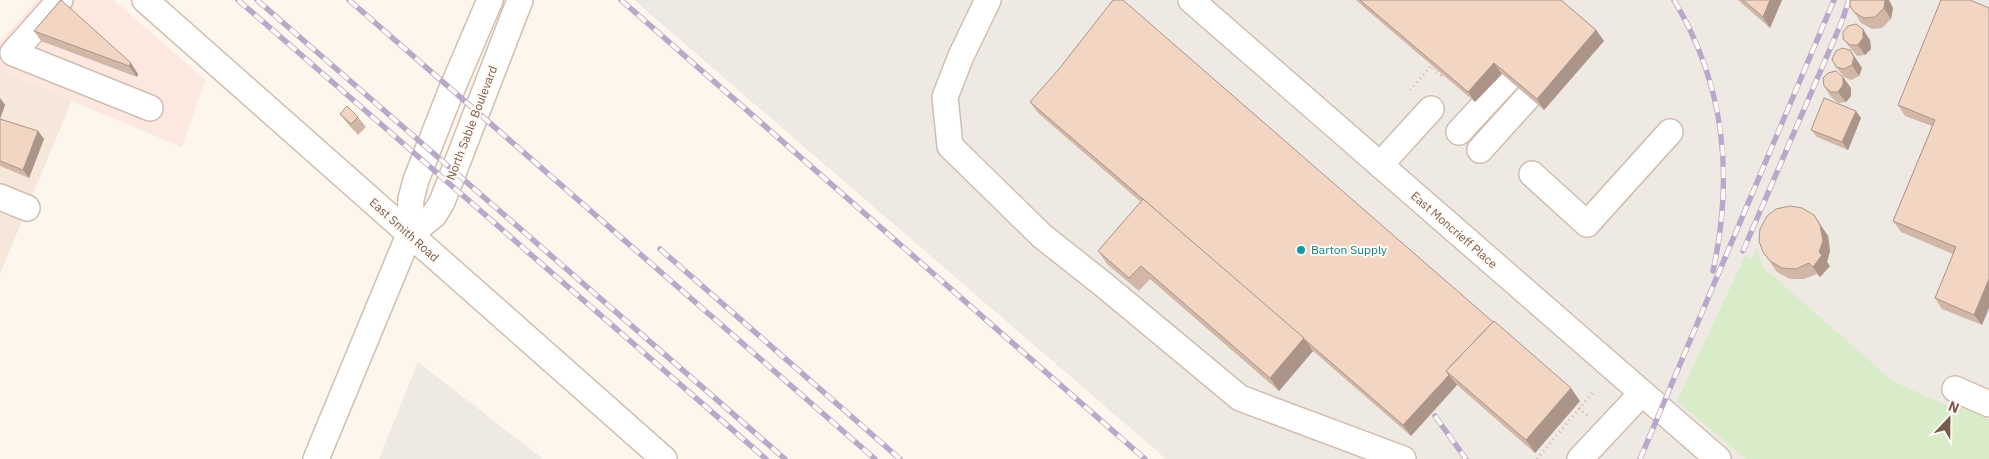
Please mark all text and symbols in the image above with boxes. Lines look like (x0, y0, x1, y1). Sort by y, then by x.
street label: North Sable Boulevard (443, 64, 500, 182)
street label: East Moncrieff Place (1408, 188, 1501, 272)
street label: East Smith Road (367, 195, 442, 265)
place label: Barton Supply (1311, 242, 1387, 257)
marker: Barton Supply (1295, 244, 1307, 256)
north arrow (1924, 394, 1974, 444)
text: N (1946, 397, 1962, 417)

